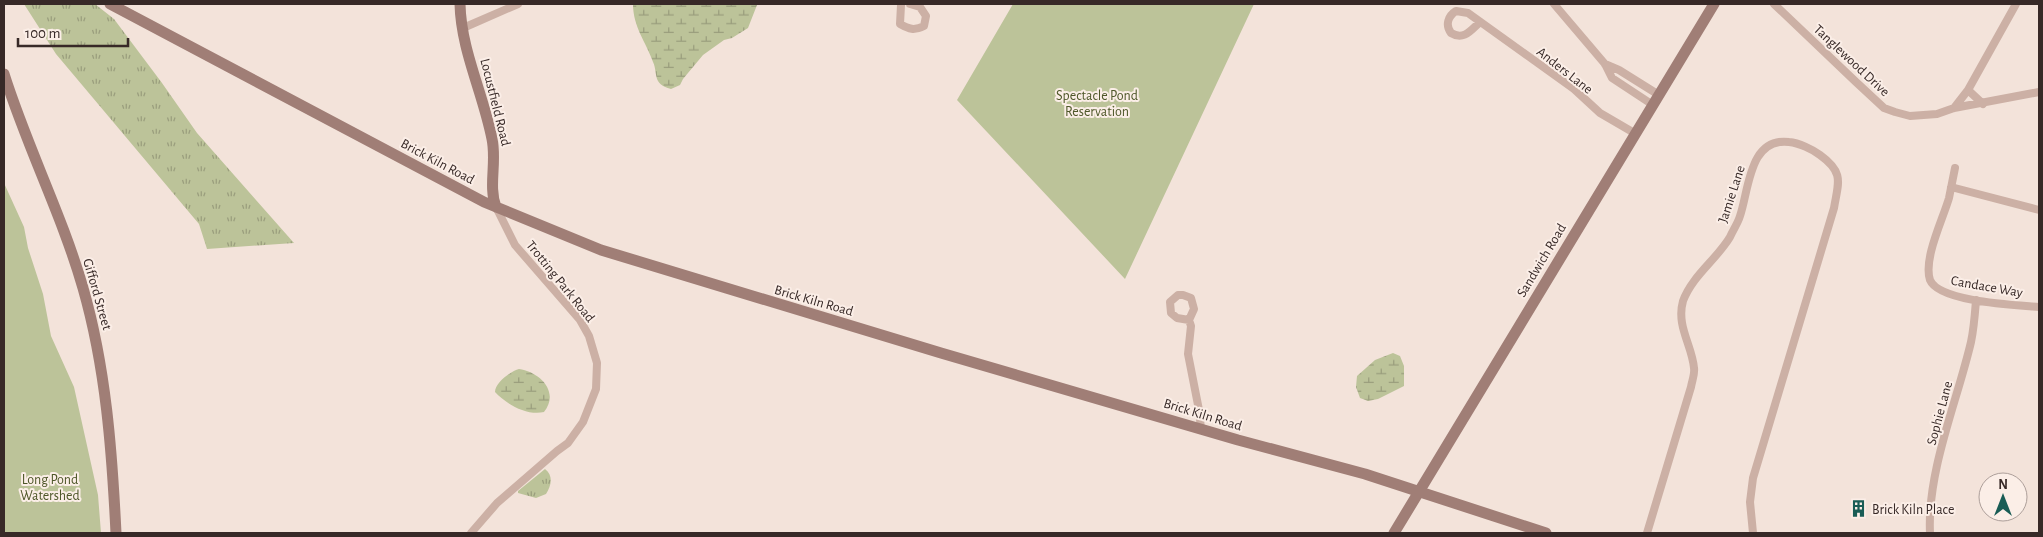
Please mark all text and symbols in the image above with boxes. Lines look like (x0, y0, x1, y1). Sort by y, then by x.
scale bar (18, 15, 128, 47)
street label: Tanglewood Drive (1811, 22, 1892, 99)
text: 100 m (25, 26, 60, 41)
street label: Anders Lane (1534, 45, 1595, 97)
street label: Locustfield Road (477, 57, 513, 147)
park label: Spectacle Pond Reservation (1056, 89, 1138, 119)
street label: Brick Kiln Road (398, 137, 477, 187)
street label: Jamie Lane (1716, 164, 1748, 225)
street label: Sandwich Road (1515, 221, 1569, 300)
street label: Trotting Park Road (523, 238, 597, 325)
street label: Gifford Street (80, 257, 114, 332)
street label: Candace Way (1950, 274, 2024, 300)
street label: Brick Kiln Road (773, 283, 855, 319)
street label: Sophie Lane (1925, 380, 1955, 447)
street label: Brick Kiln Road (1162, 396, 1244, 434)
north arrow (1978, 472, 2028, 522)
park label: Long Pond Watershed (20, 473, 80, 503)
text: N (1998, 478, 2008, 492)
building icon: Brick Kiln Place (1848, 499, 1868, 519)
place label: Brick Kiln Place (1872, 503, 1954, 517)

